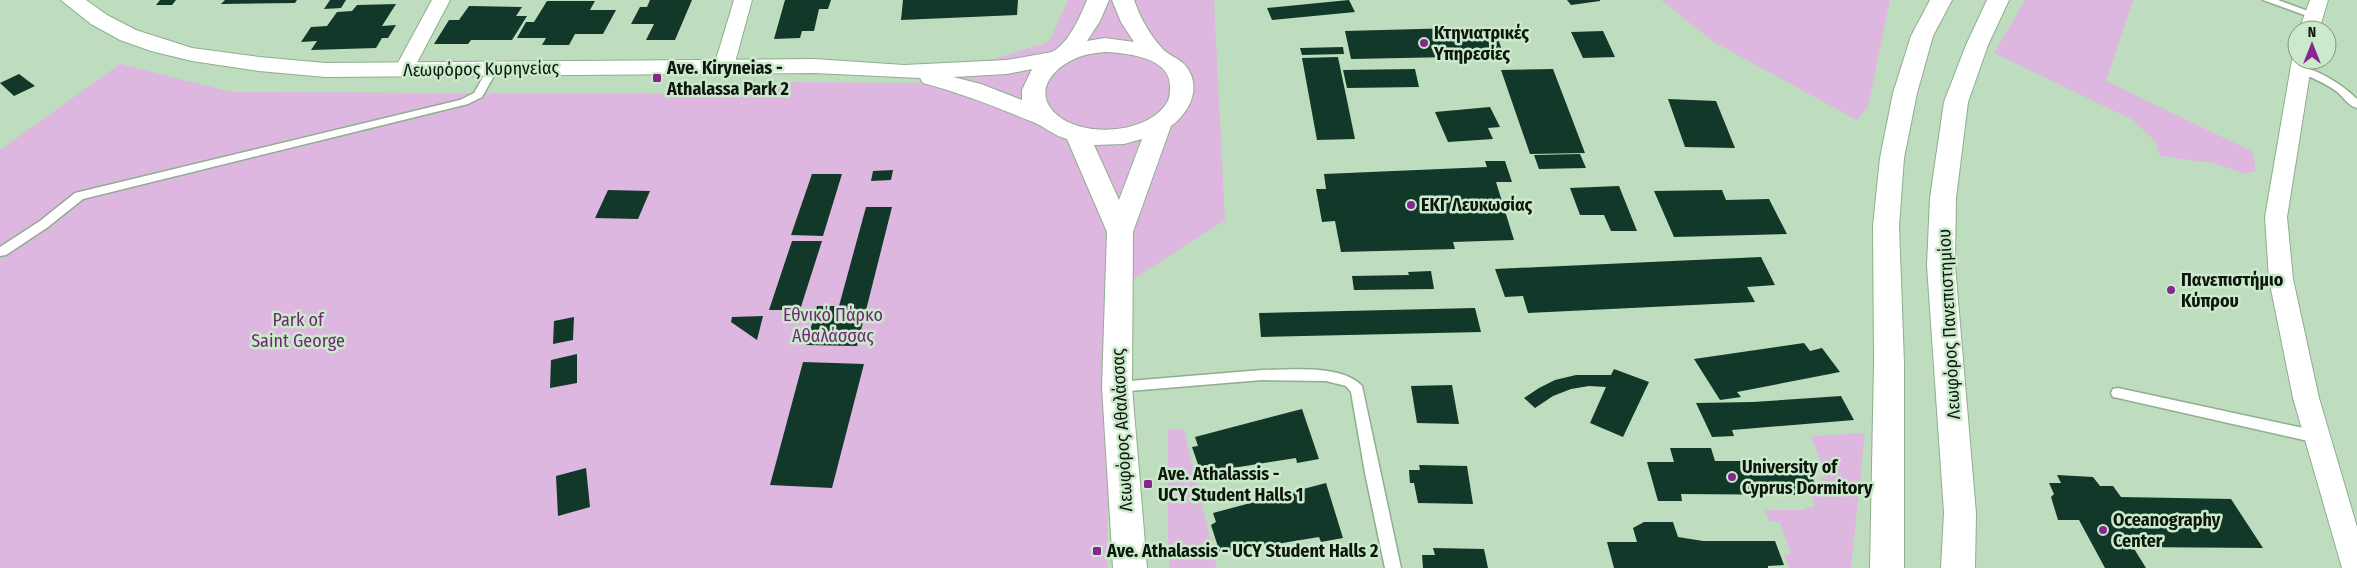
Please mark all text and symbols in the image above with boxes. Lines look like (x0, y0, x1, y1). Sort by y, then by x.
north arrow (2287, 20, 2337, 70)
place label: Κτηνιατρικές Υπηρεσίες (1433, 22, 1529, 65)
text: N (2308, 24, 2316, 41)
marker: Κτηνιατρικές Υπηρεσίες (1418, 37, 1430, 49)
street label: Λεωφόρος Κυρηνείας (403, 57, 560, 81)
place label: Ave. Kiryneias - Athalassa Park 2 (666, 57, 789, 100)
marker: Ave. Kiryneias - Athalassa Park 2 (651, 72, 663, 84)
place label: ΕΚΓ Λευκωσίας (1421, 194, 1533, 216)
marker: ΕΚΓ Λευκωσίας (1405, 199, 1417, 211)
street label: Λεωφόρος Πανεπιστημίου (1933, 228, 1965, 420)
place label: Πανεπιστήμιο Κύπρου (2181, 269, 2284, 312)
marker: Πανεπιστήμιο Κύπρου (2165, 284, 2177, 296)
park label: Εθνικό Πάρκο Αθαλάσσας (783, 304, 883, 347)
park label: Park of Saint George (251, 309, 345, 352)
street label: Λεωφόρος Αθαλάσσας (1107, 348, 1137, 512)
place label: University of Cyprus Dormitory (1742, 456, 1873, 499)
place label: Ave. Athalassis - UCY Student Halls 1 (1157, 463, 1303, 506)
marker: University of Cyprus Dormitory (1726, 471, 1738, 483)
marker: Ave. Athalassis - UCY Student Halls 1 (1142, 478, 1154, 490)
place label: Oceanography Center (2113, 509, 2221, 552)
marker: Oceanography Center (2097, 524, 2109, 536)
place label: Ave. Athalassis - UCY Student Halls 2 (1106, 540, 1378, 562)
marker: Ave. Athalassis - UCY Student Halls 2 (1091, 545, 1103, 557)

